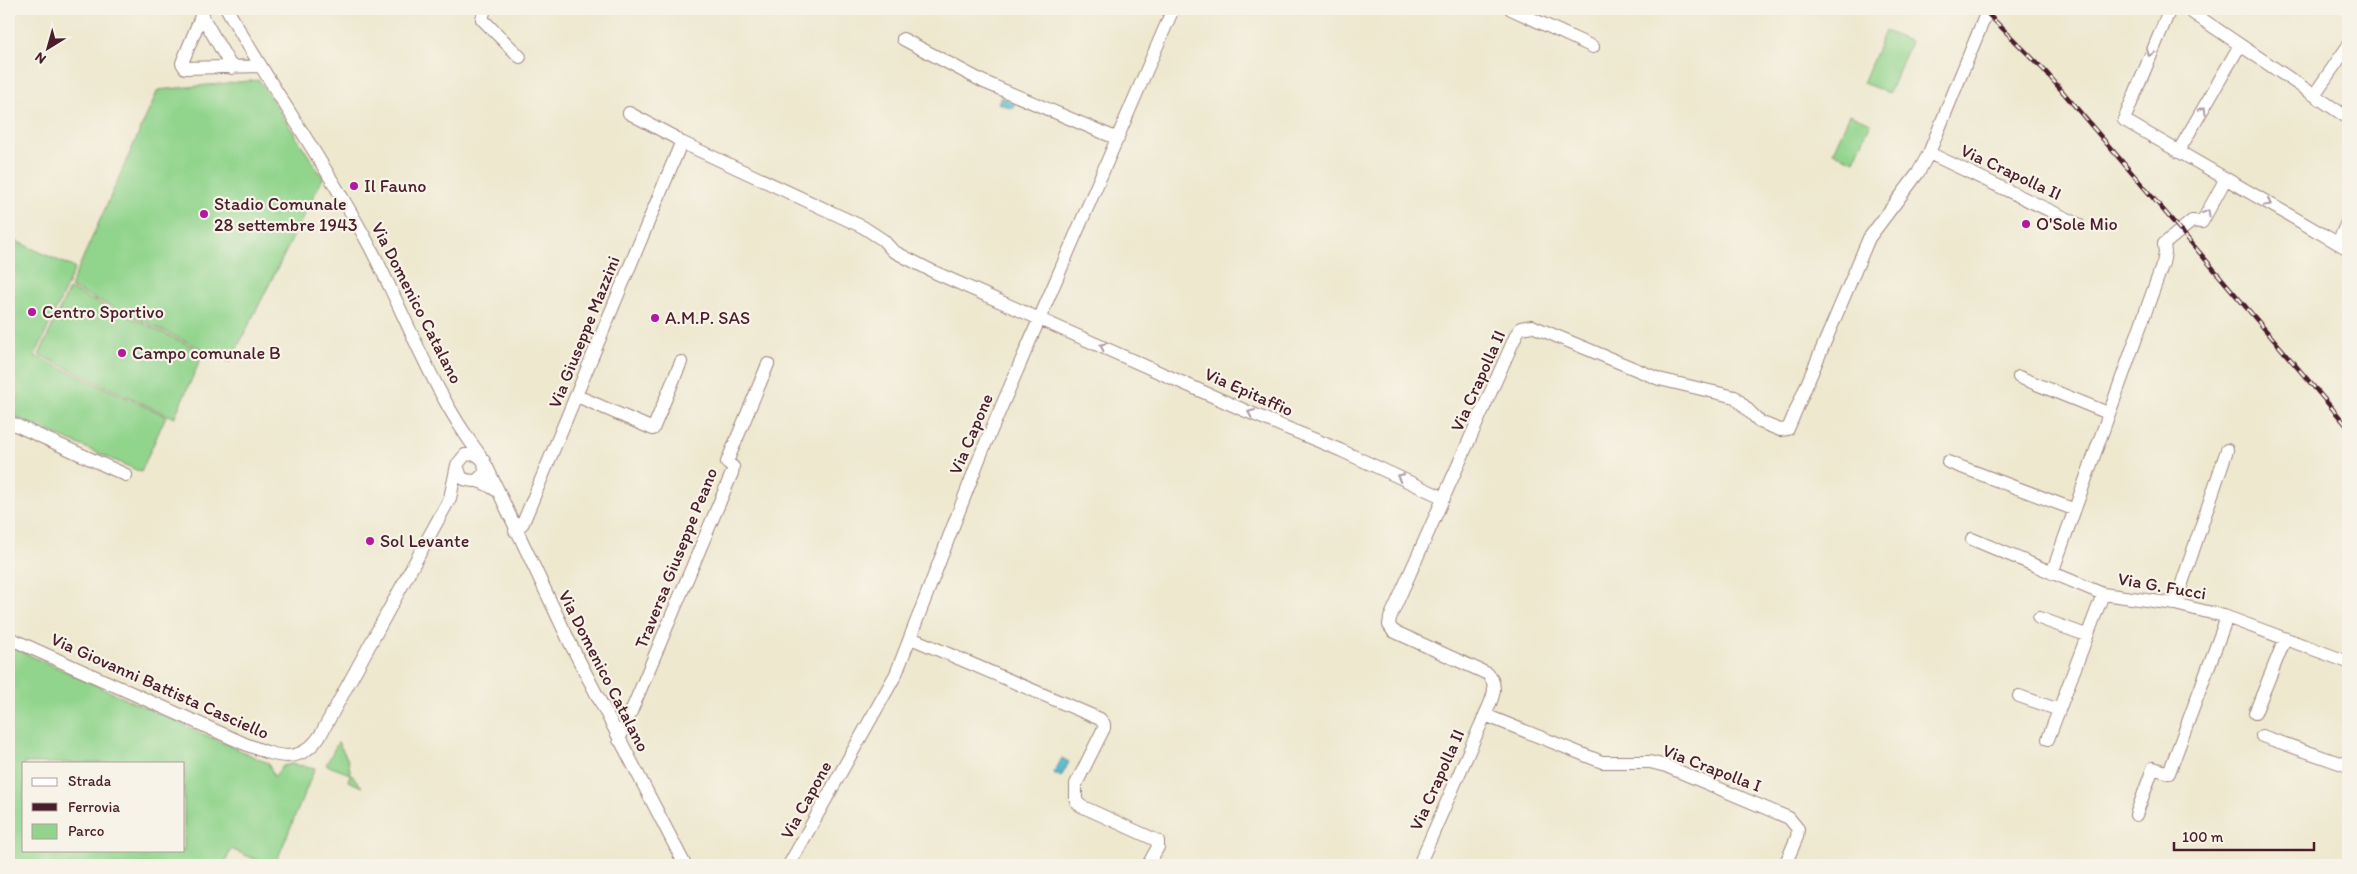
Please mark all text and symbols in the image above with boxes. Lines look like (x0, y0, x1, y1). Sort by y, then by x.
north arrow (22, 22, 72, 72)
text: N (32, 48, 49, 68)
one-way arrow (2146, 48, 2157, 57)
one-way arrow (2196, 106, 2206, 115)
street label: Via Crapolla II (1957, 139, 2065, 205)
place label: Il Fauno (364, 175, 426, 197)
marker: Il Fauno (348, 180, 360, 192)
place label: Stadio Comunale 28 settembre 1943 (214, 193, 358, 236)
one-way arrow (2262, 197, 2271, 207)
marker: Stadio Comunale 28 settembre 1943 (198, 208, 210, 220)
one-way arrow (2201, 209, 2211, 218)
place label: O'Sole Mio (2036, 213, 2118, 235)
street label: Via Domenico Catalano (367, 218, 467, 388)
marker: O'Sole Mio (2020, 218, 2032, 230)
street label: Via Giuseppe Mazzini (543, 253, 625, 411)
place label: Centro Sportivo (42, 301, 164, 323)
marker: Centro Sportivo (26, 306, 38, 318)
place label: A.M.P. SAS (665, 307, 750, 329)
marker: A.M.P. SAS (649, 312, 661, 324)
street label: Via Crapolla II (1446, 327, 1510, 435)
place label: Campo comunale B (132, 342, 281, 364)
one-way arrow (1100, 342, 1109, 352)
marker: Campo comunale B (116, 347, 128, 359)
street label: Via Epitaffio (1201, 363, 1297, 421)
street label: Via Capone (944, 390, 998, 478)
one-way arrow (1247, 408, 1256, 419)
street label: Traversa Giuseppe Peano (630, 464, 722, 652)
one-way arrow (1397, 474, 1406, 484)
place label: Sol Levante (380, 530, 469, 552)
marker: Sol Levante (364, 535, 376, 547)
street label: Via G. Fucci (2116, 567, 2208, 605)
street label: Via Domenico Catalano (554, 586, 654, 756)
street label: Via Giovanni Battista Casciello (47, 628, 273, 744)
street label: Via Crapolla II (1405, 726, 1469, 834)
street label: Via Crapolla I (1659, 739, 1765, 797)
street label: Via Capone (776, 757, 836, 843)
legend (22, 762, 185, 852)
text: Strada (68, 772, 112, 790)
text: Ferrovia (68, 798, 120, 816)
scale bar (2174, 819, 2314, 851)
text: Parco (68, 822, 104, 840)
text: 100 m (2182, 828, 2224, 846)

